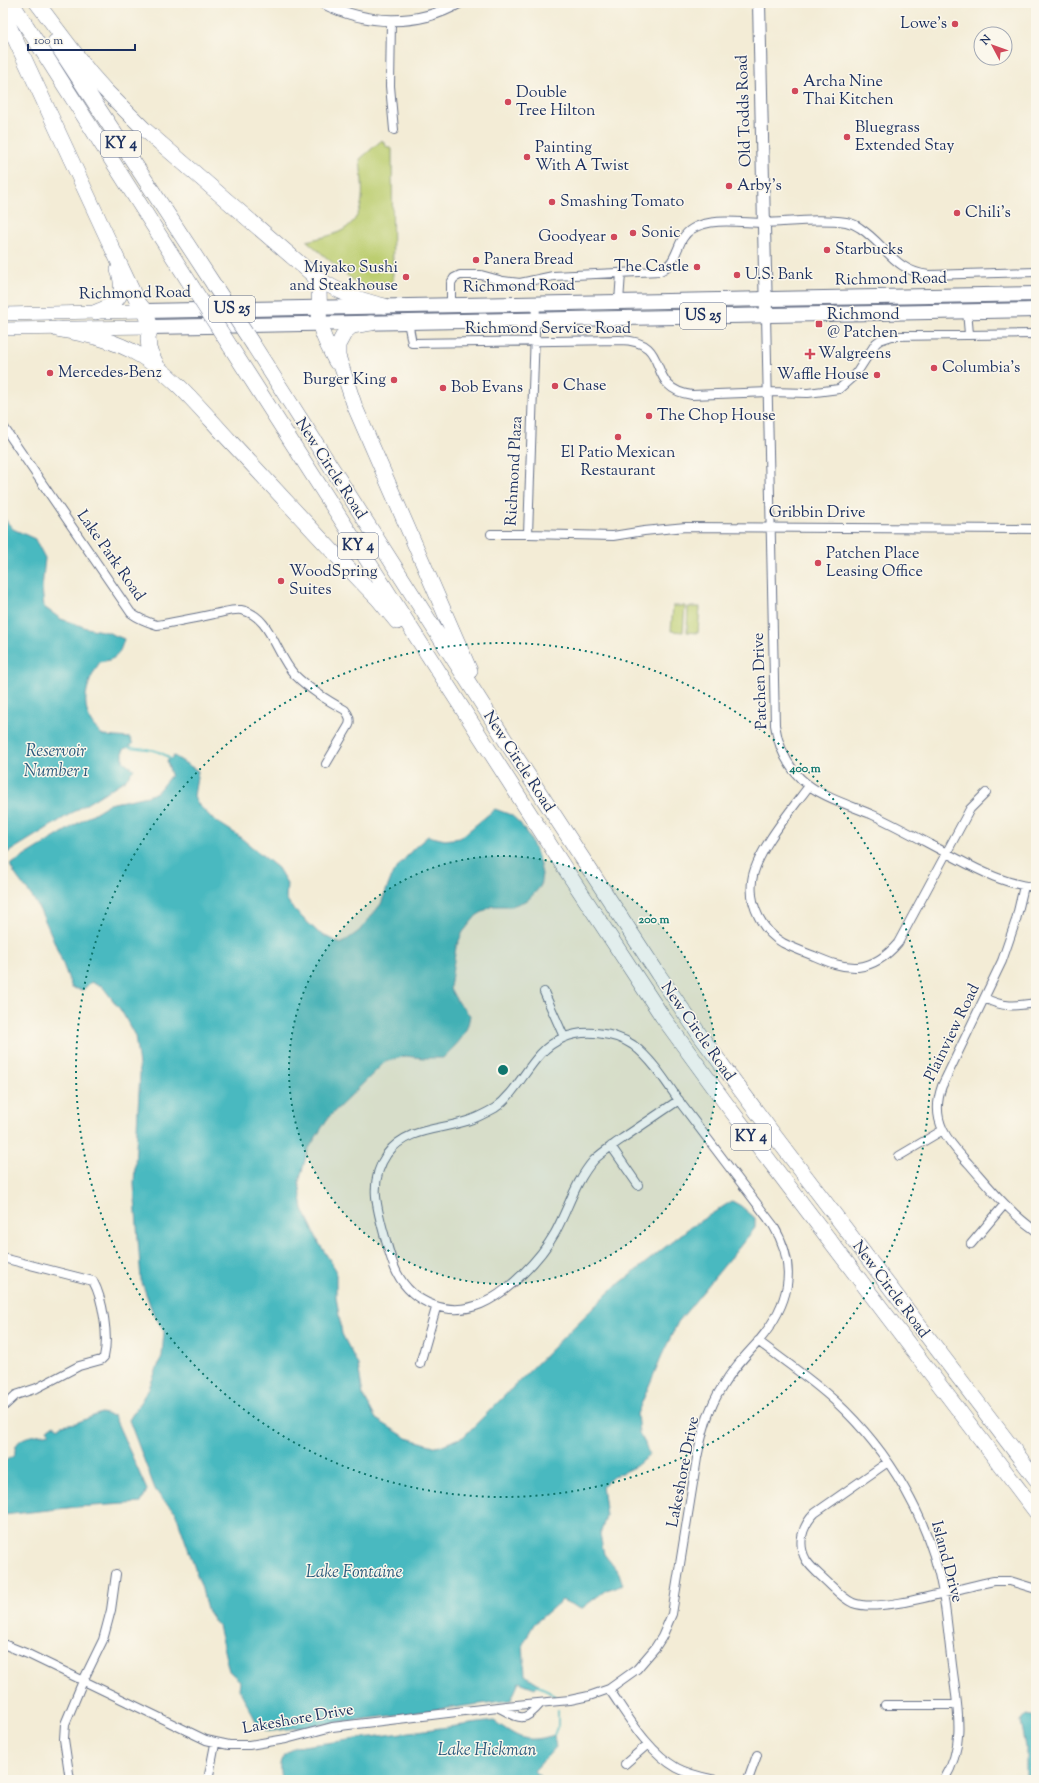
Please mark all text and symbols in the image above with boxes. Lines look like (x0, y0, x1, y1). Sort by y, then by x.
place label: Lowe's (900, 13, 947, 36)
marker: Lowe's (950, 19, 960, 29)
scale bar (28, 26, 135, 52)
north arrow (973, 26, 1013, 66)
text: N (977, 31, 995, 49)
text: 100 m (34, 32, 63, 50)
street label: Old Todds Road (732, 54, 758, 168)
place label: Archa Nine Thai Kitchen (803, 71, 894, 112)
place label: Double Tree Hilton (516, 82, 596, 123)
marker: Archa Nine Thai Kitchen (790, 86, 800, 96)
marker: Double Tree Hilton (503, 97, 513, 107)
place label: Bluegrass Extended Stay (855, 117, 954, 158)
road number: KY 4 (101, 131, 141, 157)
marker: Bluegrass Extended Stay (842, 132, 852, 142)
place label: Painting With A Twist (535, 137, 630, 178)
marker: Painting With A Twist (522, 152, 532, 162)
place label: Arby's (737, 175, 782, 198)
marker: Arby's (724, 181, 734, 191)
place label: Smashing Tomato (560, 191, 684, 214)
marker: Smashing Tomato (547, 197, 557, 207)
place label: Chili's (965, 202, 1011, 225)
marker: Chili's (952, 208, 962, 218)
place label: Sonic (641, 222, 680, 245)
place label: Goodyear (538, 226, 606, 249)
marker: Sonic (628, 228, 638, 238)
marker: Goodyear (609, 232, 619, 242)
place label: Starbucks (835, 239, 903, 262)
marker: Starbucks (822, 245, 832, 255)
place label: Panera Bread (484, 249, 573, 272)
marker: Panera Bread (471, 255, 481, 265)
place label: The Castle (614, 256, 689, 279)
place label: Miyako Sushi and Steakhouse (289, 257, 398, 298)
marker: The Castle (692, 262, 702, 272)
place label: U.S. Bank (745, 264, 814, 287)
street label: Richmond Road (835, 268, 947, 292)
marker: U.S. Bank (732, 270, 742, 280)
marker: Miyako Sushi and Steakhouse (401, 272, 411, 282)
street label: Richmond Road (463, 275, 575, 299)
street label: Richmond Road (79, 282, 191, 306)
road number: US 25 (209, 296, 255, 322)
road number: US 25 (680, 303, 726, 329)
place label: Richmond @ Patchen (827, 304, 900, 345)
street label: Richmond Service Road (465, 318, 631, 341)
marker: Richmond @ Patchen (814, 319, 824, 329)
place label: Walgreens (818, 343, 891, 366)
marker: Walgreens (805, 349, 815, 359)
place label: Columbia's (942, 357, 1020, 380)
place label: Mercedes-Benz (58, 362, 162, 385)
marker: Columbia's (929, 363, 939, 373)
place label: Waffle House (777, 364, 869, 387)
marker: Mercedes-Benz (45, 368, 55, 378)
place label: Burger King (303, 369, 386, 392)
marker: Waffle House (872, 370, 882, 380)
marker: Burger King (389, 375, 399, 385)
place label: Chase (563, 375, 606, 398)
place label: Bob Evans (451, 377, 523, 400)
marker: Chase (550, 381, 560, 391)
marker: Bob Evans (438, 383, 448, 393)
place label: The Chop House (657, 405, 776, 428)
marker: The Chop House (644, 411, 654, 421)
street label: New Circle Road (289, 414, 371, 524)
street label: Richmond Plaza (501, 415, 529, 527)
marker: El Patio Mexican Restaurant (613, 432, 623, 442)
place label: El Patio Mexican Restaurant (561, 442, 676, 483)
street label: Gribbin Drive (769, 502, 865, 525)
street label: Lake Park Road (70, 506, 150, 606)
road number: KY 4 (338, 533, 378, 559)
place label: Patchen Place Leasing Office (826, 543, 923, 584)
marker: Patchen Place Leasing Office (813, 558, 823, 568)
place label: WoodSpring Suites (289, 561, 378, 602)
marker: WoodSpring Suites (276, 576, 286, 586)
street label: Patchen Drive (748, 632, 774, 730)
street label: New Circle Road (477, 707, 559, 817)
water label: Reservoir Number 1 (24, 740, 88, 784)
text: 400 m (788, 760, 821, 778)
text: 200 m (639, 911, 669, 929)
street label: New Circle Road (654, 978, 740, 1086)
street label: Plainview Road (919, 980, 987, 1086)
centre of rings (496, 1063, 510, 1077)
road number: KY 4 (731, 1124, 771, 1150)
street label: New Circle Road (846, 1237, 934, 1343)
street label: Lakeshore Drive (662, 1415, 706, 1529)
street label: Island Drive (924, 1519, 968, 1605)
water label: Lake Fontaine (306, 1561, 402, 1585)
street label: Lakeshore Drive (241, 1699, 355, 1741)
water label: Lake Hickman (437, 1739, 537, 1763)

